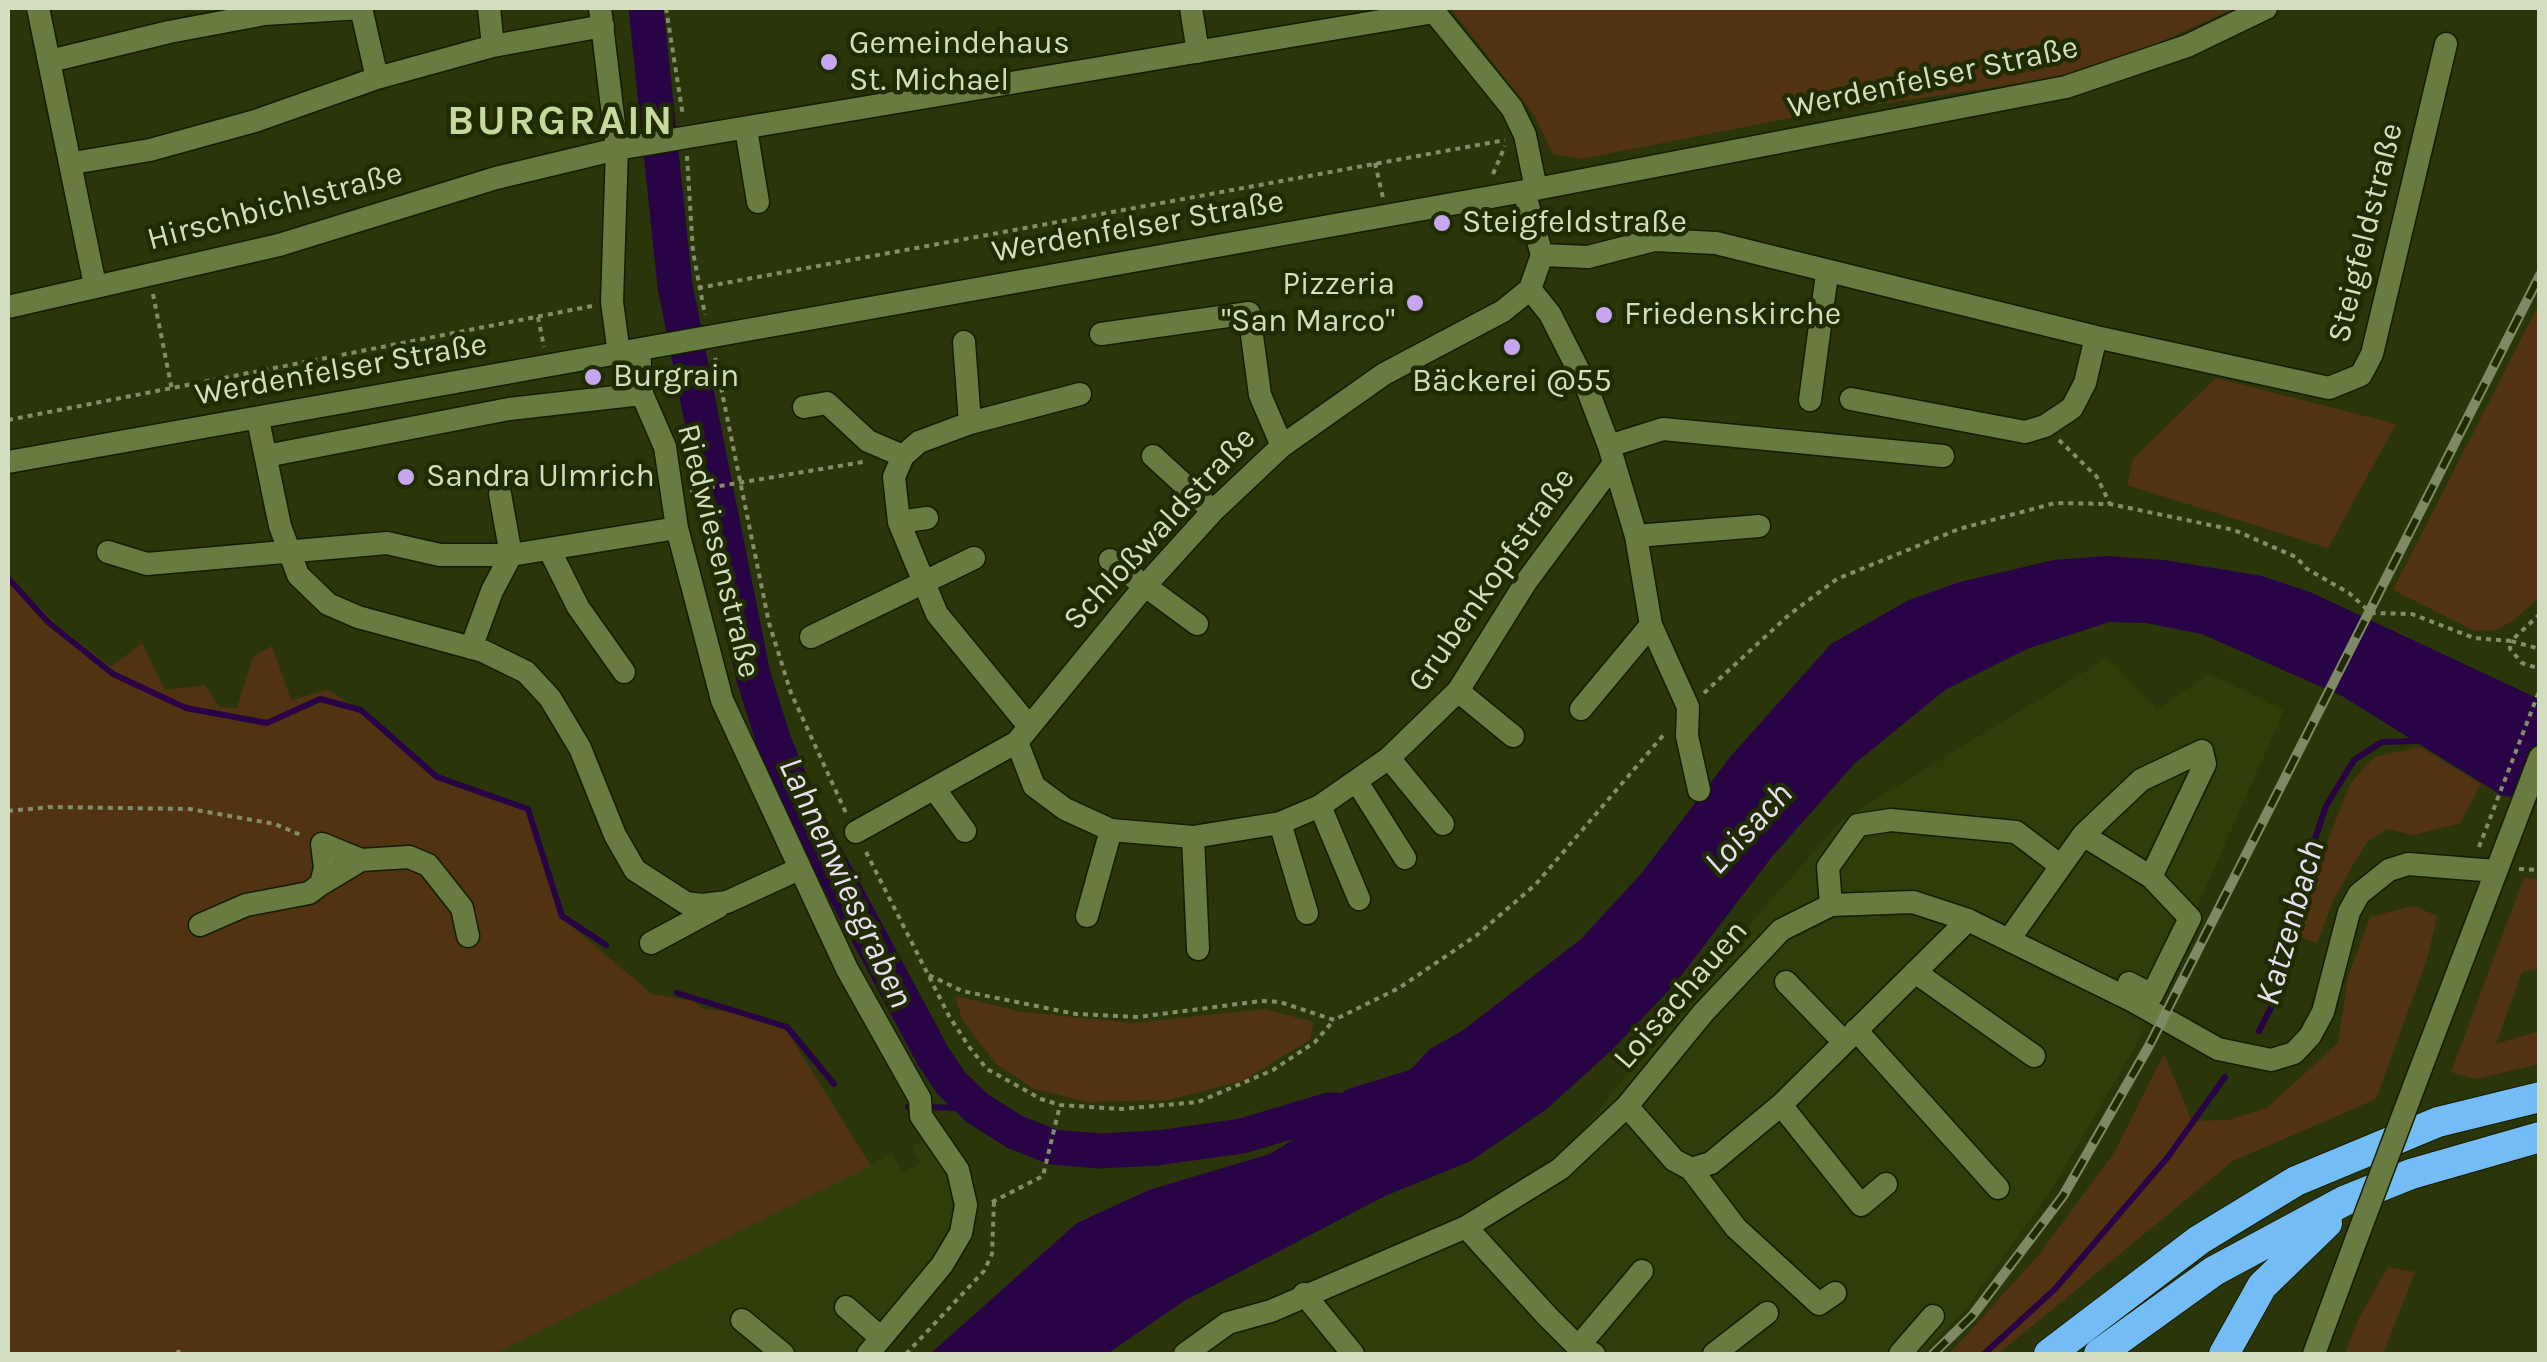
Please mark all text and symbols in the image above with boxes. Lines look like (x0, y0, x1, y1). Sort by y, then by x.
place label: Gemeindehaus St. Michael (849, 25, 1070, 100)
street label: Werdenfelser Straße (1784, 28, 2082, 128)
marker: Gemeindehaus St. Michael (818, 51, 840, 73)
district label: BURGRAIN (447, 97, 675, 147)
street label: Steigfeldstraße (2320, 119, 2412, 347)
street label: Hirschbichlstraße (143, 154, 407, 260)
street label: Werdenfelser Straße (989, 182, 1287, 272)
place label: Steigfeldstraße (1462, 204, 1687, 242)
marker: Steigfeldstraße (1431, 212, 1453, 234)
place label: Pizzeria "San Marco" (1221, 266, 1395, 341)
marker: Pizzeria "San Marco" (1404, 292, 1426, 314)
place label: Friedenskirche (1624, 296, 1841, 334)
marker: Friedenskirche (1593, 304, 1615, 326)
street label: Werdenfelser Straße (192, 325, 490, 415)
marker: Bäckerei @55 (1501, 336, 1523, 358)
place label: Burgrain (613, 358, 739, 396)
place label: Bäckerei @55 (1412, 363, 1612, 401)
marker: Burgrain (582, 366, 604, 388)
street label: Schloßwaldstraße (1056, 419, 1264, 639)
street label: Riedwiesenstraße (668, 420, 768, 682)
place label: Sandra Ulmrich (426, 458, 655, 496)
street label: Grubenkopfstraße (1400, 461, 1584, 699)
marker: Sandra Ulmrich (395, 466, 417, 488)
water label: Lahnenwiesgraben (769, 751, 921, 1015)
water label: Loisach (1696, 774, 1802, 884)
water label: Katzenbach (2247, 835, 2335, 1011)
street label: Loisachauen (1606, 913, 1756, 1077)

